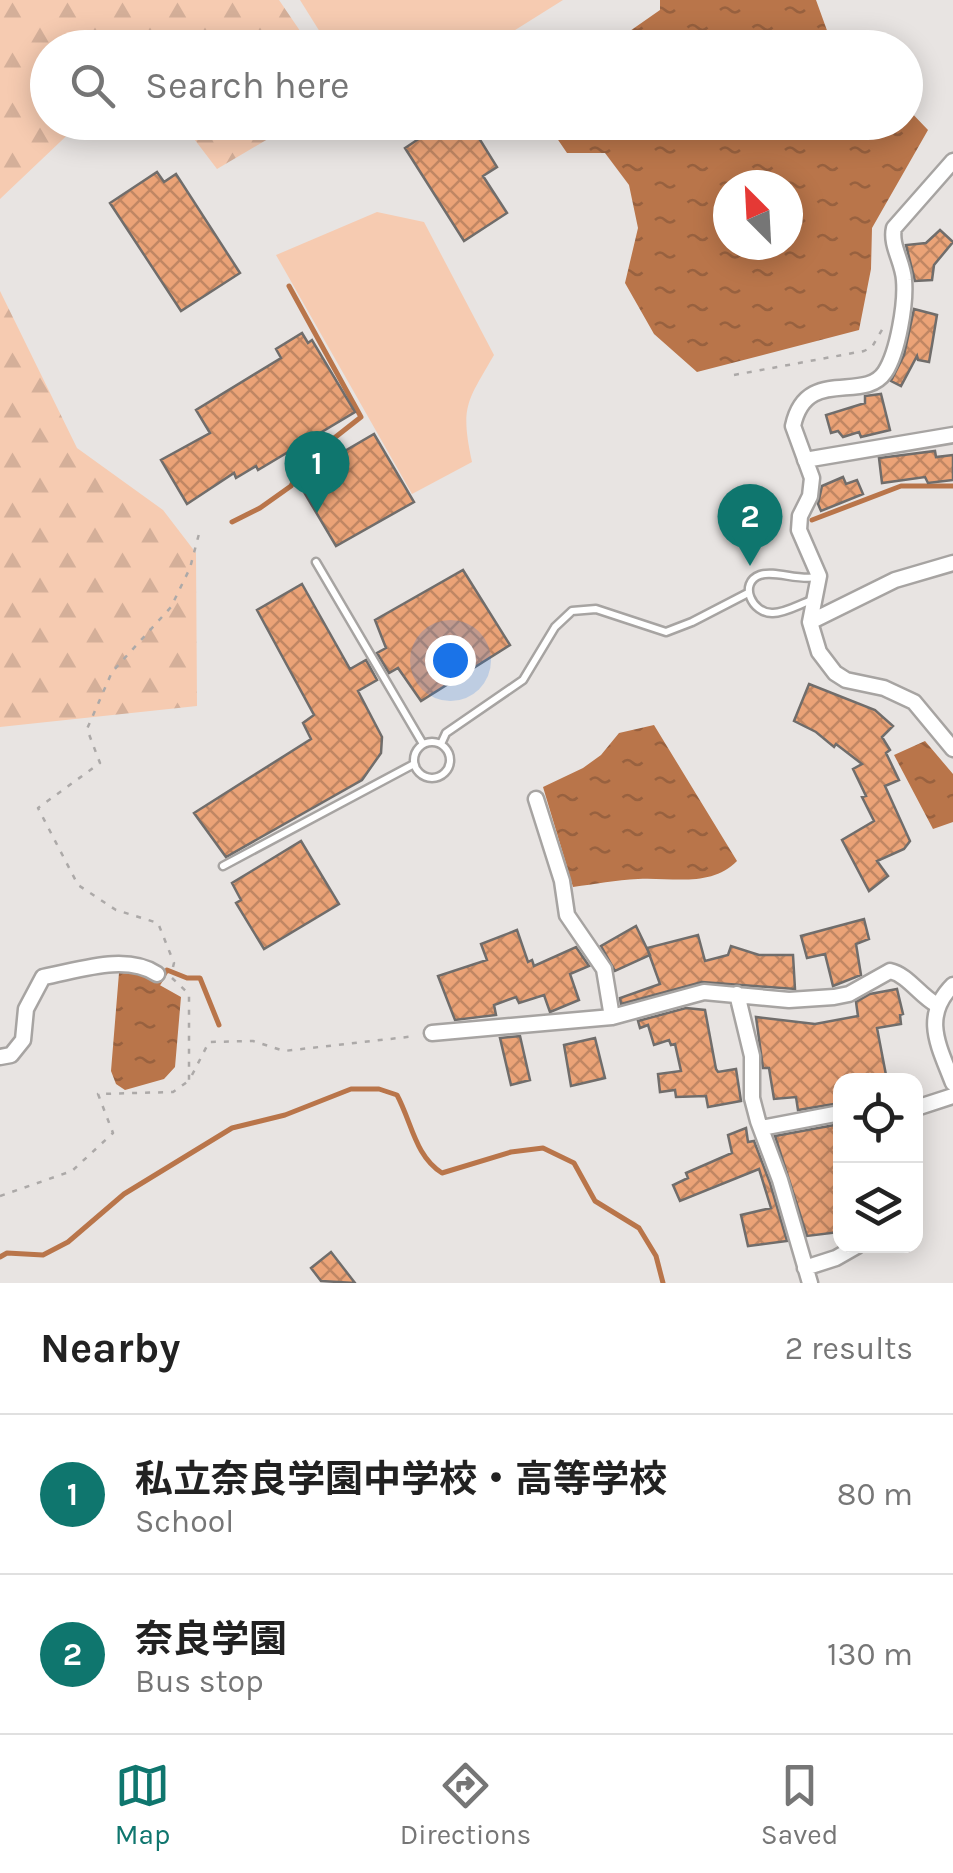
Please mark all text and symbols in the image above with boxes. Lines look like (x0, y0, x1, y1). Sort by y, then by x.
search box (30, 30, 923, 140)
icon: search (65, 58, 120, 113)
text: Search here (145, 63, 349, 108)
north arrow (713, 170, 803, 260)
pin: 1 (284, 430, 350, 513)
pin: 2 (718, 484, 782, 566)
your location (425, 635, 476, 686)
map controls (833, 1073, 923, 1253)
button: locate (833, 1073, 923, 1163)
button: layers (833, 1163, 923, 1253)
text: Nearby (40, 1323, 180, 1373)
text: 2 results (785, 1330, 913, 1367)
text: 私立奈良学園中学校・高等学校 (135, 1457, 667, 1502)
text: 1 (67, 1476, 78, 1513)
text: 80 m (837, 1476, 913, 1513)
text: School (135, 1503, 234, 1540)
text: 奈良学園 (135, 1617, 287, 1662)
text: 2 (63, 1636, 82, 1673)
text: 130 m (827, 1636, 913, 1673)
text: Bus stop (135, 1663, 264, 1700)
tab: Map (115, 1758, 170, 1851)
tab: Directions (400, 1758, 531, 1851)
tab: Saved (761, 1758, 838, 1851)

